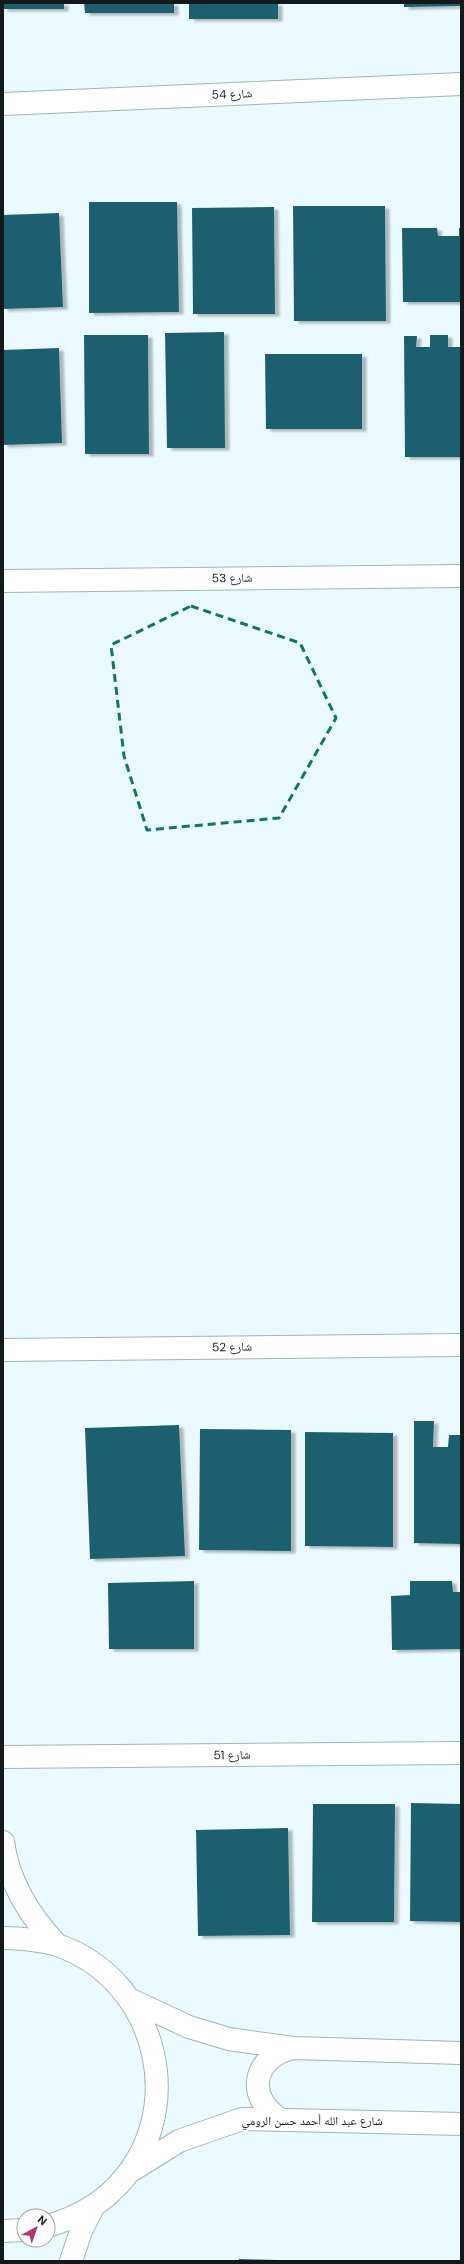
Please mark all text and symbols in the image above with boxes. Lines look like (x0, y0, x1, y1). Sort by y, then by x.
street label: شارع 54 (211, 85, 253, 103)
street label: شارع 53 (212, 570, 252, 586)
street label: شارع 52 (212, 1339, 252, 1355)
street label: شارع 51 (213, 1747, 251, 1763)
street label: شارع عبد الله أحمد حسن الرومي (241, 2113, 383, 2131)
north arrow (16, 2208, 56, 2248)
text: N (35, 2212, 50, 2228)

